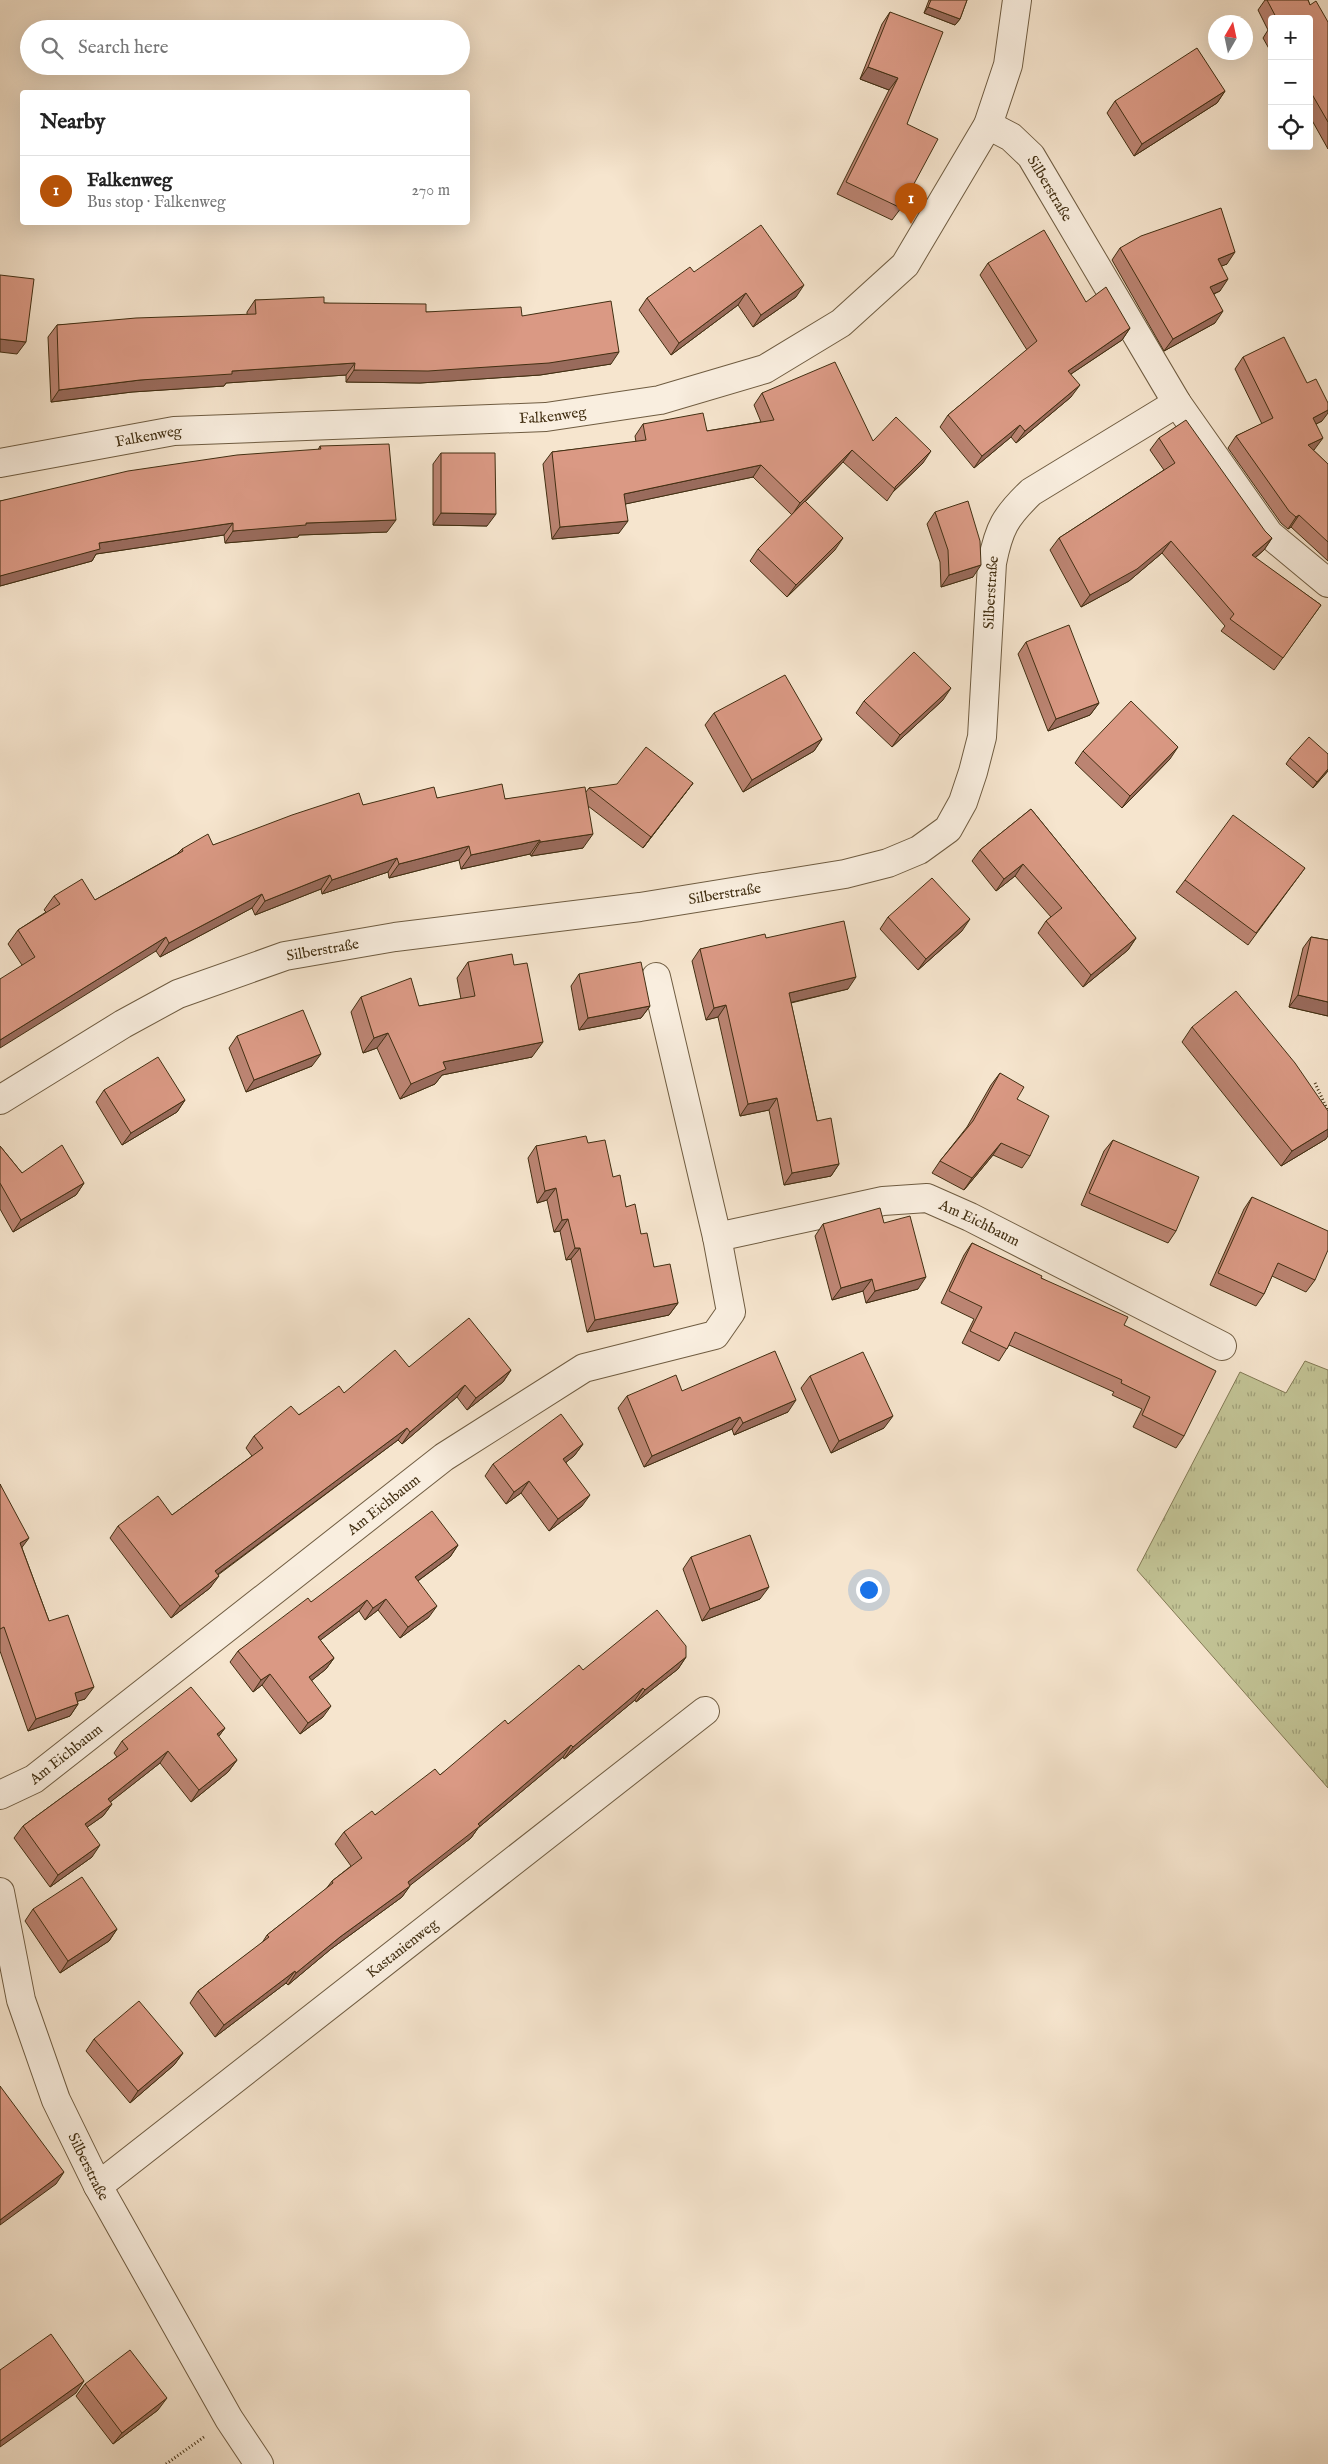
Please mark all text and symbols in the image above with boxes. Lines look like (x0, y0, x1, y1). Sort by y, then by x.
north arrow (1208, 15, 1253, 60)
map controls (1268, 15, 1313, 150)
button: + (1268, 15, 1313, 60)
search box (20, 20, 470, 75)
icon: search (38, 34, 66, 62)
text: Search here (78, 36, 169, 60)
button: − (1268, 60, 1313, 105)
button: locate (1268, 105, 1313, 150)
text: Nearby (40, 109, 105, 136)
street label: Silberstraße (1023, 152, 1077, 225)
text: Falkenweg (87, 169, 172, 193)
text: 1 (53, 181, 59, 201)
text: 270 m (411, 181, 450, 201)
pin: 1 (895, 183, 927, 224)
text: Bus stop · Falkenweg (87, 193, 226, 213)
street label: Falkenweg (519, 402, 588, 428)
street label: Falkenweg (114, 422, 183, 452)
street label: Silberstraße (979, 554, 1003, 630)
street label: Silberstraße (687, 879, 763, 909)
street label: Silberstraße (285, 934, 361, 966)
street label: Am Eichbaum (935, 1195, 1023, 1251)
street label: Am Eichbaum (343, 1470, 425, 1540)
your location (856, 1577, 882, 1603)
street label: Am Eichbaum (25, 1720, 107, 1790)
street label: Kastanienweg (363, 1914, 443, 1982)
street label: Silberstraße (63, 2130, 113, 2204)

